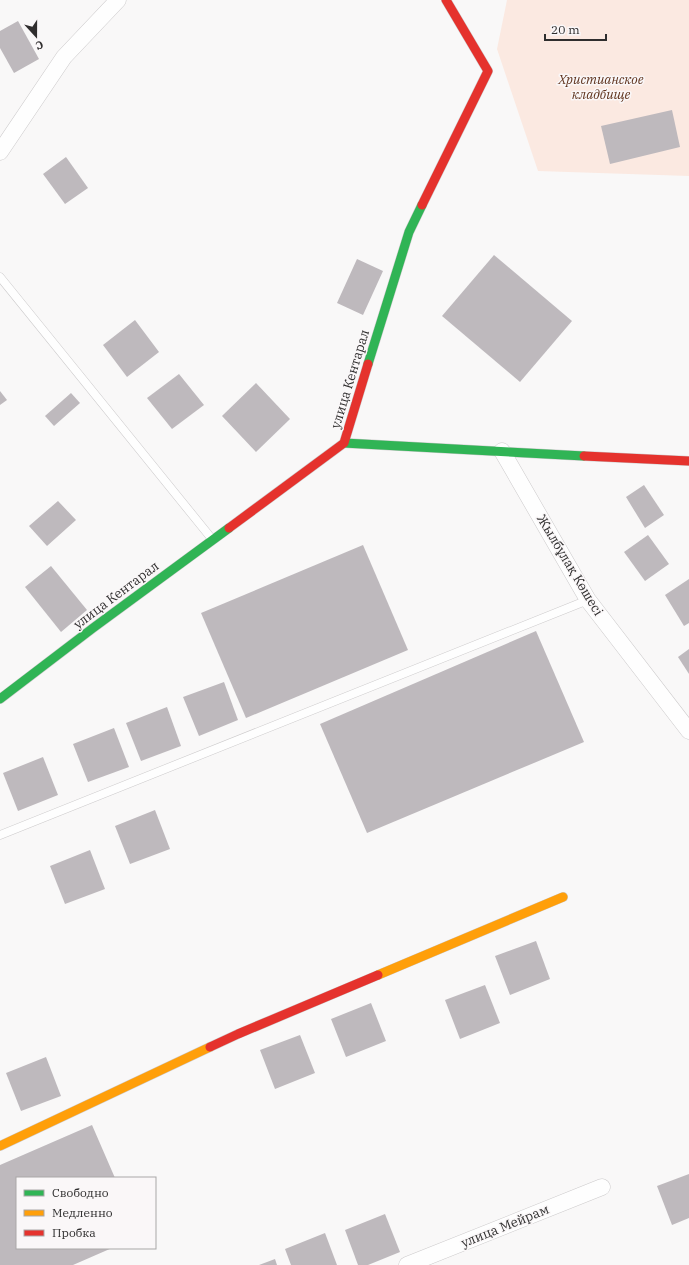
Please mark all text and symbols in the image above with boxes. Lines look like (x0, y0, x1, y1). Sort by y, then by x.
north arrow (16, 16, 56, 56)
scale bar (545, 16, 606, 42)
text: 20 m (551, 22, 580, 37)
text: С (34, 37, 46, 53)
park label: Христианское кладбище (557, 71, 644, 103)
street label: улица Кентарал (327, 327, 373, 431)
street label: Жылбұлақ Көшесі (533, 511, 607, 619)
street label: улица Кентарал (70, 557, 162, 633)
legend (16, 1177, 156, 1249)
text: Свободно (52, 1185, 109, 1200)
street label: улица Мейрам (459, 1201, 552, 1251)
text: Медленно (52, 1205, 113, 1220)
text: Пробка (52, 1225, 96, 1240)

